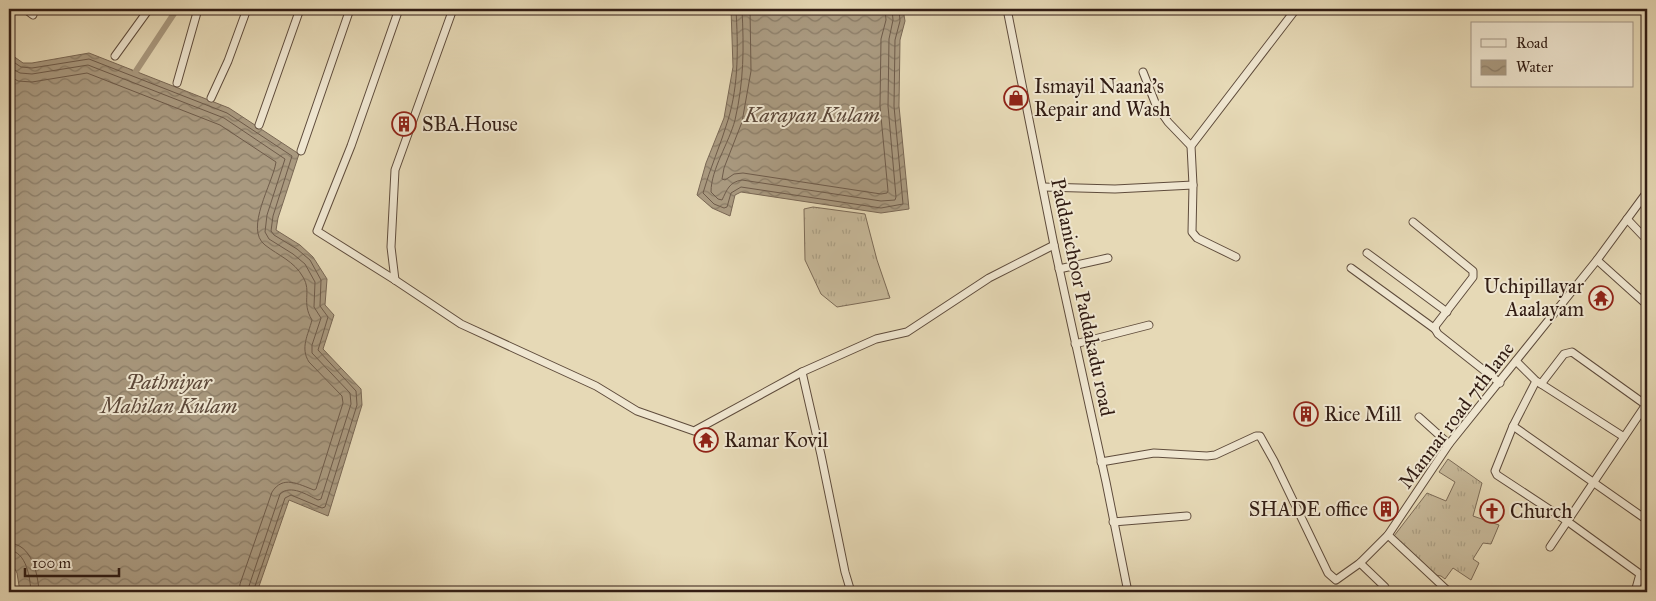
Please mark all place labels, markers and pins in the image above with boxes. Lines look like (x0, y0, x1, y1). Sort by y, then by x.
place label: Ismayil Naana's Repair and Wash (1034, 74, 1171, 121)
shop icon: Ismayil Naana's Repair and Wash (1003, 85, 1029, 111)
building icon: SBA.House (391, 111, 417, 137)
place label: SBA.House (422, 112, 518, 136)
place label: Uchipillayar Aaalayam (1484, 274, 1584, 321)
temple icon: Uchipillayar Aaalayam (1588, 285, 1614, 311)
building icon: Rice Mill (1293, 401, 1319, 427)
place label: Rice Mill (1324, 402, 1402, 426)
temple icon: Ramar Kovil (693, 427, 719, 453)
place label: Ramar Kovil (724, 428, 829, 452)
building icon: SHADE office (1373, 496, 1399, 522)
place label: SHADE office (1249, 497, 1368, 521)
church icon: Church (1479, 498, 1505, 524)
place label: Church (1510, 499, 1572, 523)

